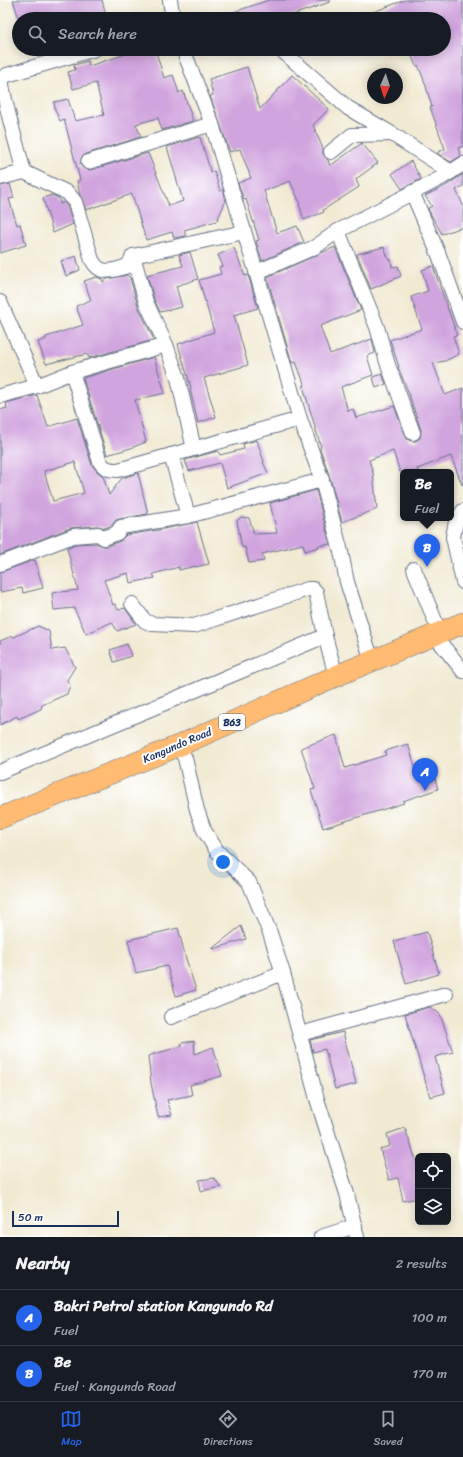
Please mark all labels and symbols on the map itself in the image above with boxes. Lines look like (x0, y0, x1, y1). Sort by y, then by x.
north arrow (367, 68, 403, 104)
pin: B (414, 534, 440, 567)
road number: B63 (219, 714, 245, 730)
street label: Kangundo Road (140, 722, 216, 769)
pin: A (412, 758, 438, 791)
your location (213, 852, 233, 872)
scale bar (12, 1209, 119, 1228)

